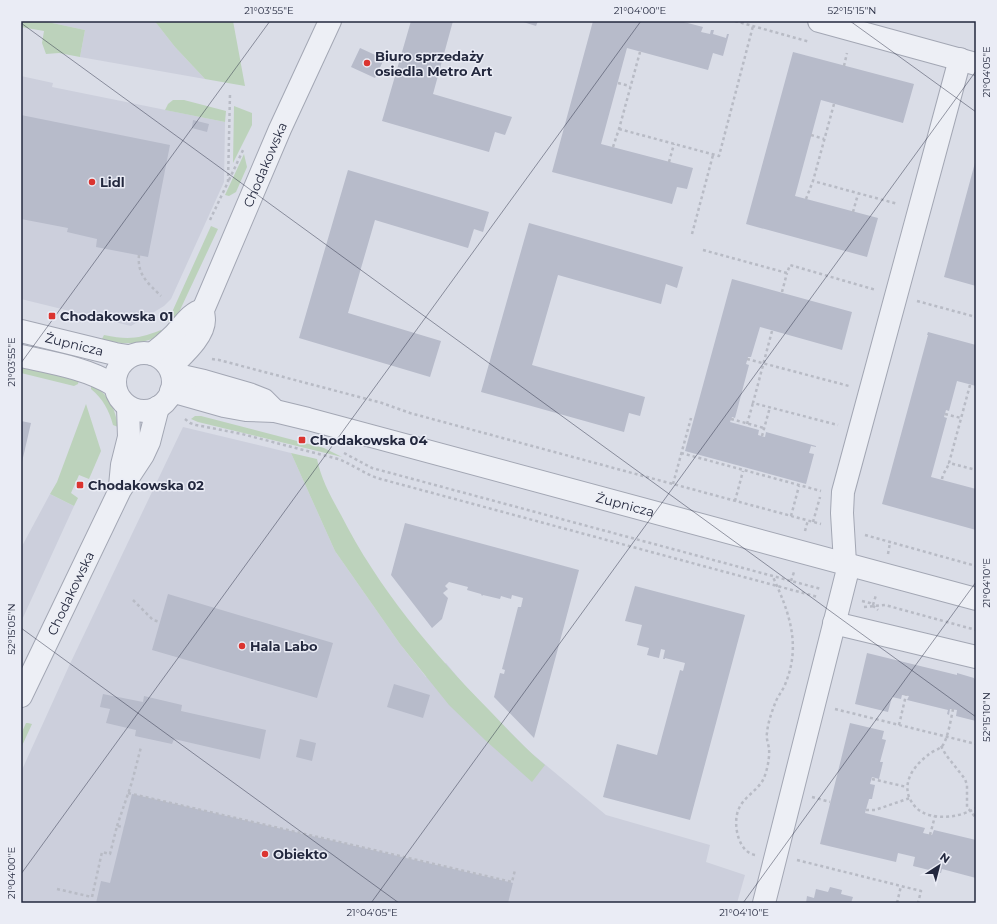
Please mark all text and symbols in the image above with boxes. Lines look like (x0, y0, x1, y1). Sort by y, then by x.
text: 21°03'55"E (244, 4, 294, 17)
text: 21°04'00"E (614, 4, 666, 17)
text: 52°15'15"N (828, 4, 876, 17)
text: 21°04'05"E (980, 46, 993, 98)
place label: Biuro sprzedaży osiedla Metro Art (375, 48, 493, 79)
marker: Biuro sprzedaży osiedla Metro Art (362, 58, 372, 68)
street label: Chodakowska (240, 119, 290, 210)
place label: Lidl (100, 174, 125, 190)
marker: Lidl (87, 177, 97, 187)
place label: Chodakowska 01 (60, 308, 173, 324)
marker: Chodakowska 01 (47, 311, 57, 321)
street label: Żupnicza (43, 329, 105, 359)
text: 21°03'55"E (5, 337, 18, 387)
place label: Chodakowska 04 (310, 432, 427, 448)
marker: Chodakowska 04 (297, 435, 307, 445)
place label: Chodakowska 02 (88, 477, 204, 493)
marker: Chodakowska 02 (75, 480, 85, 490)
street label: Żupnicza (594, 489, 656, 520)
street label: Chodakowska (43, 549, 97, 638)
text: 21°04'10"E (980, 558, 993, 608)
text: 52°15'05"N (5, 603, 18, 655)
place label: Hala Labo (250, 638, 318, 654)
marker: Hala Labo (237, 641, 247, 651)
text: 52°15'10"N (980, 692, 993, 742)
place label: Obiekto (273, 846, 328, 862)
north arrow (919, 846, 959, 886)
text: 21°04'00"E (5, 847, 18, 899)
marker: Obiekto (260, 849, 270, 859)
text: N (937, 850, 953, 866)
text: 21°04'05"E (346, 906, 398, 919)
text: 21°04'10"E (719, 906, 769, 919)

